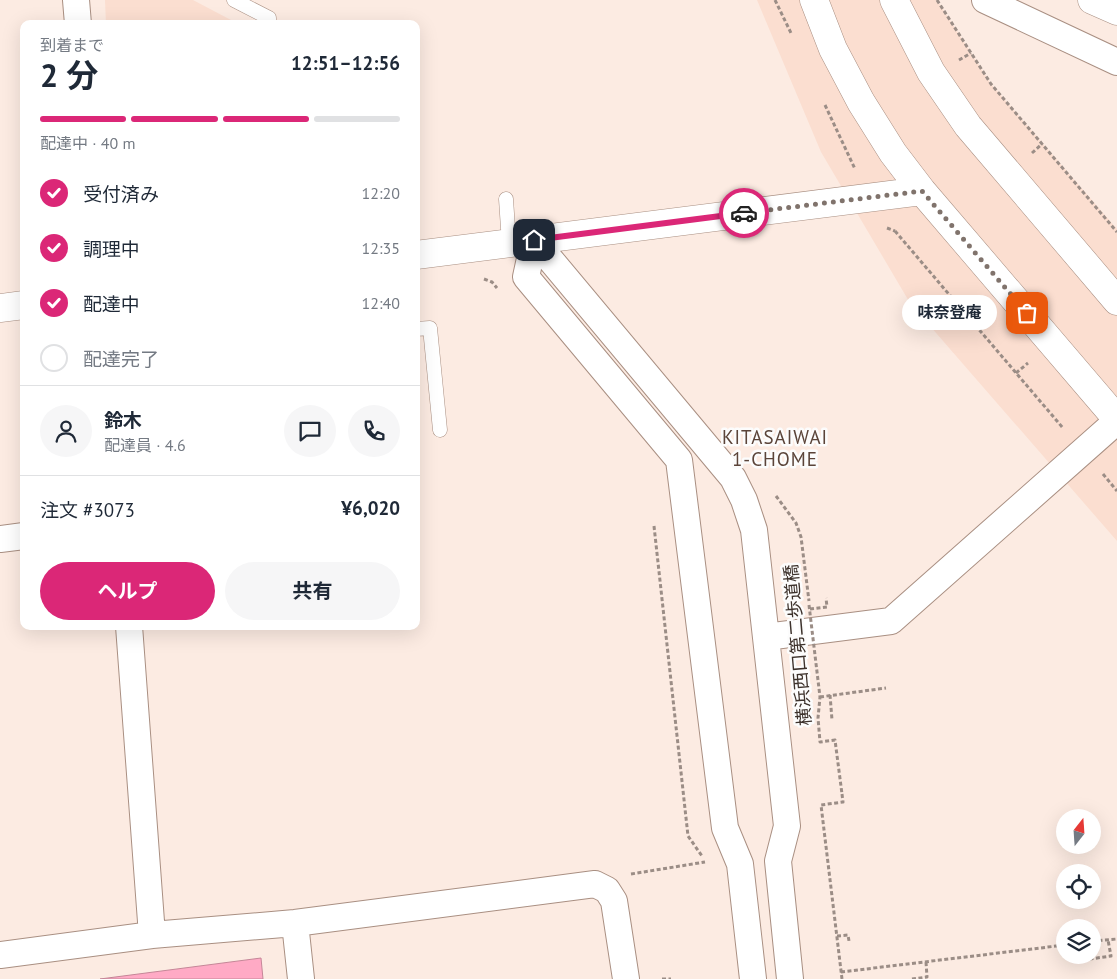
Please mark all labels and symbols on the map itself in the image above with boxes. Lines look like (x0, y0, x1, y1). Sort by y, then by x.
courier (719, 188, 769, 238)
pin (513, 219, 555, 261)
pin (1006, 292, 1048, 334)
callout: 味奈登庵 (902, 296, 997, 330)
district label: KITASAIWAI 1-CHOME (722, 425, 828, 471)
street label: 横浜西口第二歩道橋 (779, 563, 816, 727)
north arrow (1056, 809, 1101, 854)

